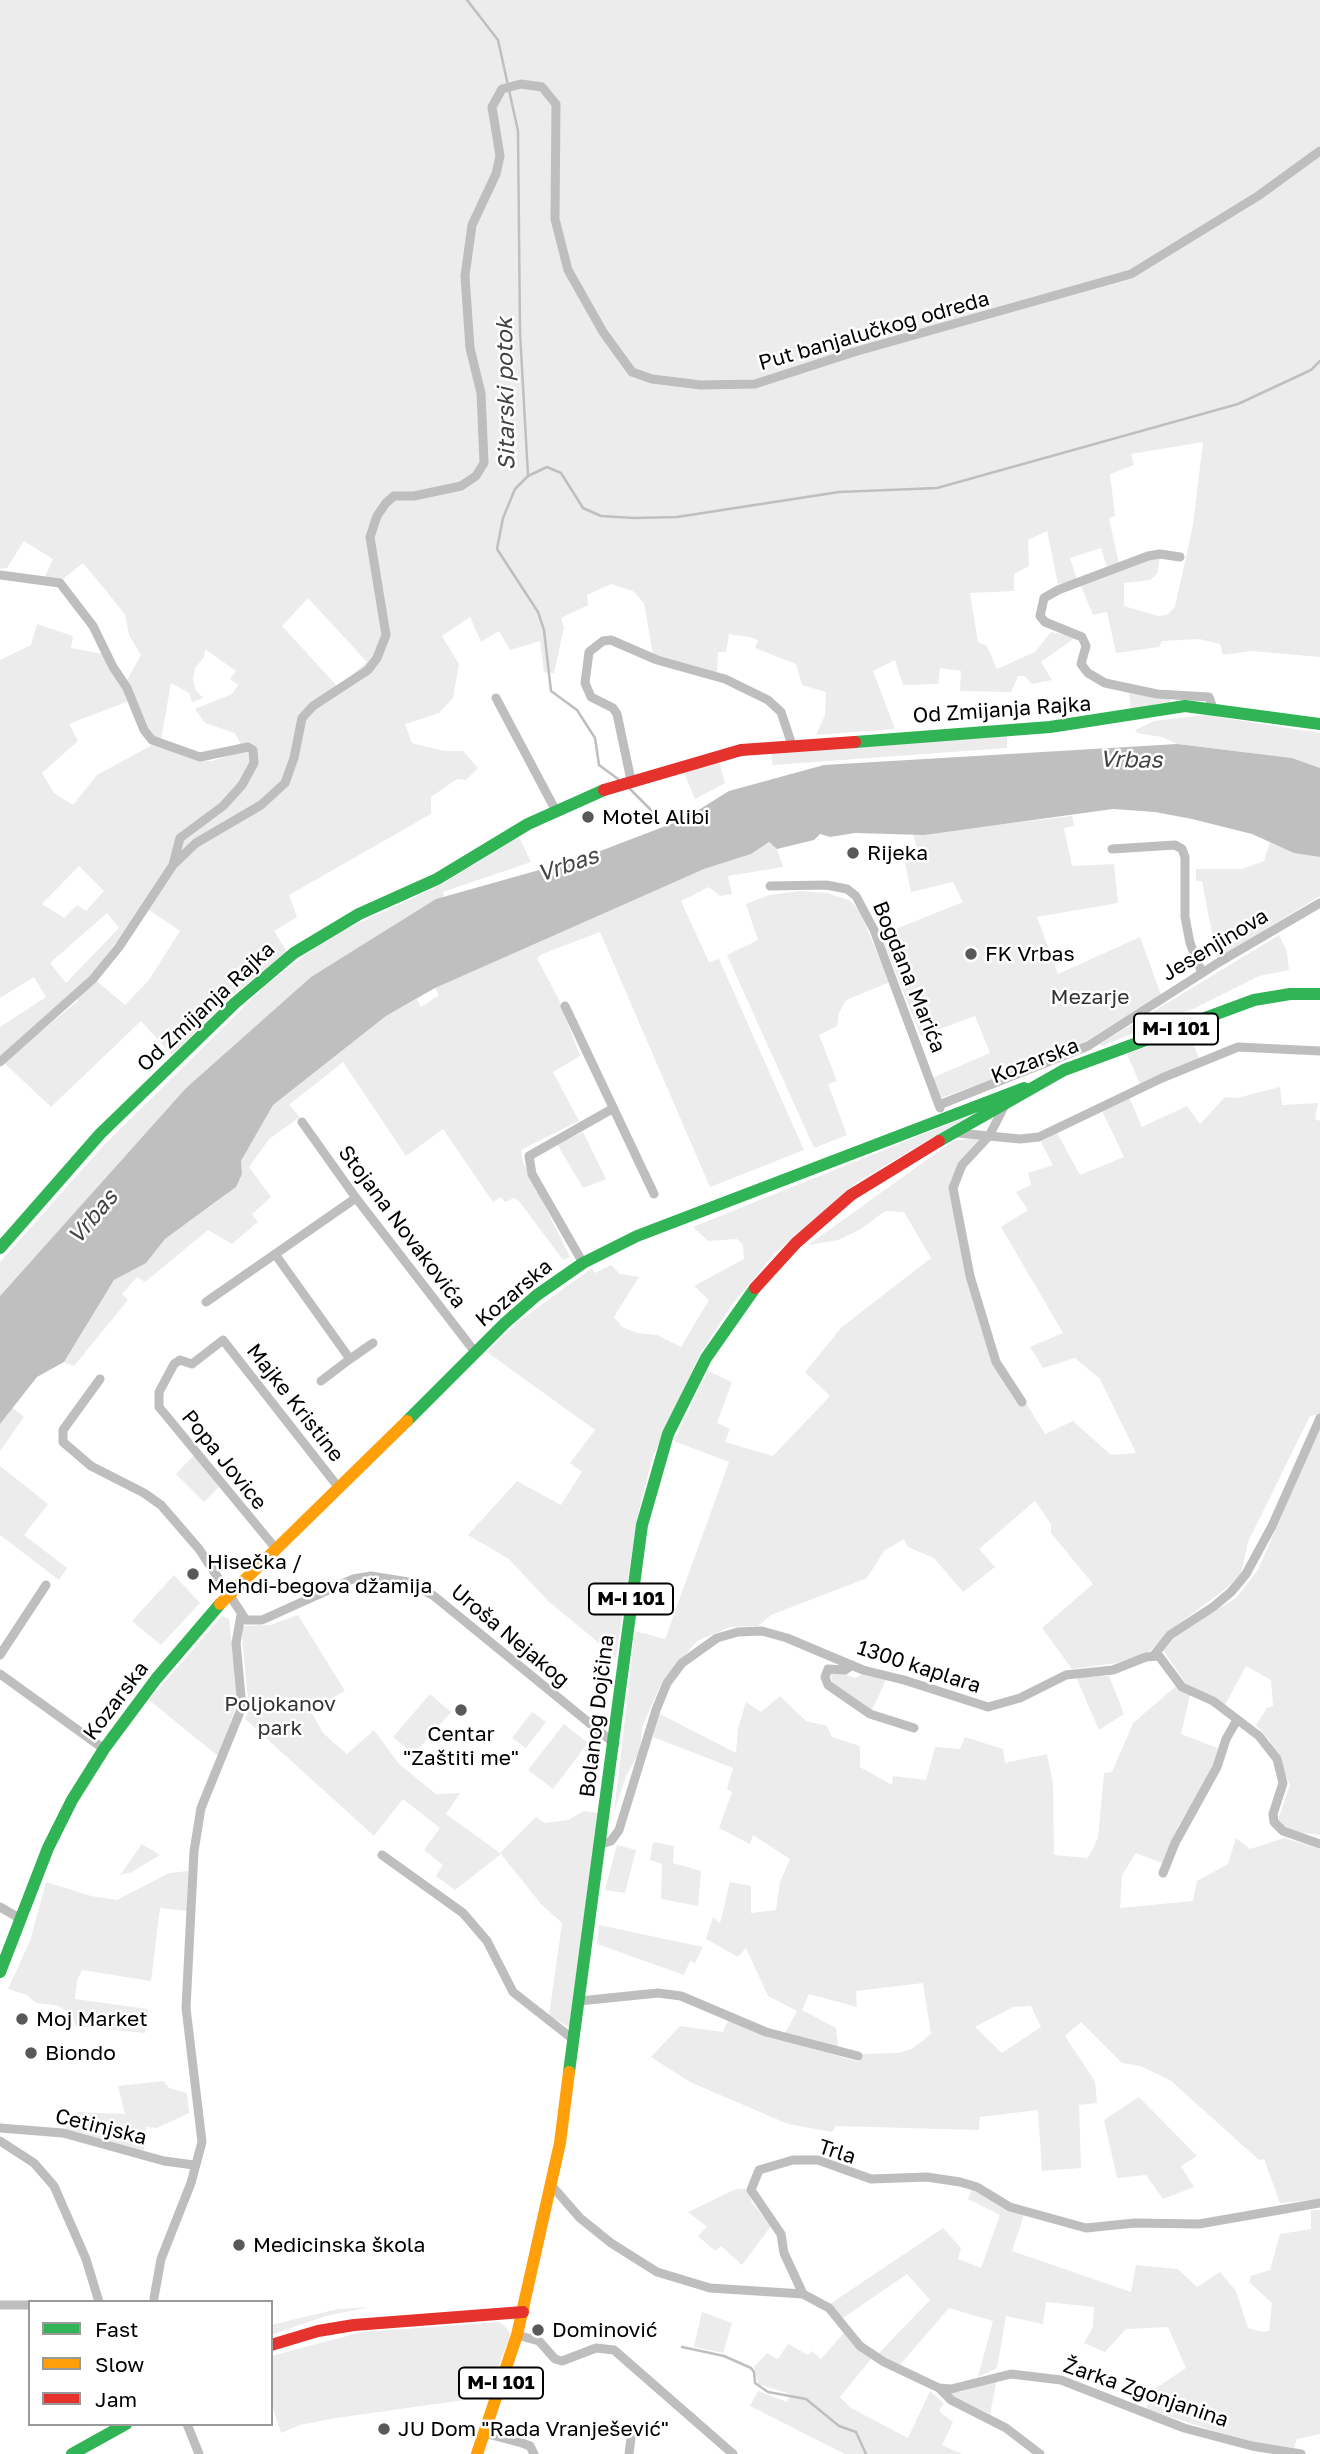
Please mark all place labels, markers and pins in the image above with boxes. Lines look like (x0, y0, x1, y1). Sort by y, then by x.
place label: Motel Alibi (602, 804, 710, 830)
marker: Motel Alibi (580, 809, 596, 825)
place label: Rijeka (867, 840, 928, 866)
marker: Rijeka (845, 845, 861, 861)
place label: FK Vrbas (985, 941, 1075, 967)
marker: FK Vrbas (963, 946, 979, 962)
place label: Hisečka / Mehdi-begova džamija (207, 1549, 432, 1599)
marker: Hisečka / Mehdi-begova džamija (185, 1566, 201, 1582)
marker: Centar "Zaštiti me" (453, 1702, 469, 1718)
place label: Centar "Zaštiti me" (403, 1721, 519, 1771)
place label: Moj Market (36, 2006, 148, 2032)
marker: Moj Market (14, 2011, 30, 2027)
place label: Biondo (45, 2040, 116, 2066)
marker: Biondo (23, 2045, 39, 2061)
place label: Medicinska škola (253, 2232, 425, 2258)
marker: Medicinska škola (231, 2237, 247, 2253)
place label: Dominović (552, 2317, 657, 2343)
marker: Dominović (530, 2322, 546, 2338)
place label: JU Dom "Rada Vranješević" (398, 2416, 669, 2442)
marker: JU Dom "Rada Vranješević" (376, 2421, 392, 2437)

